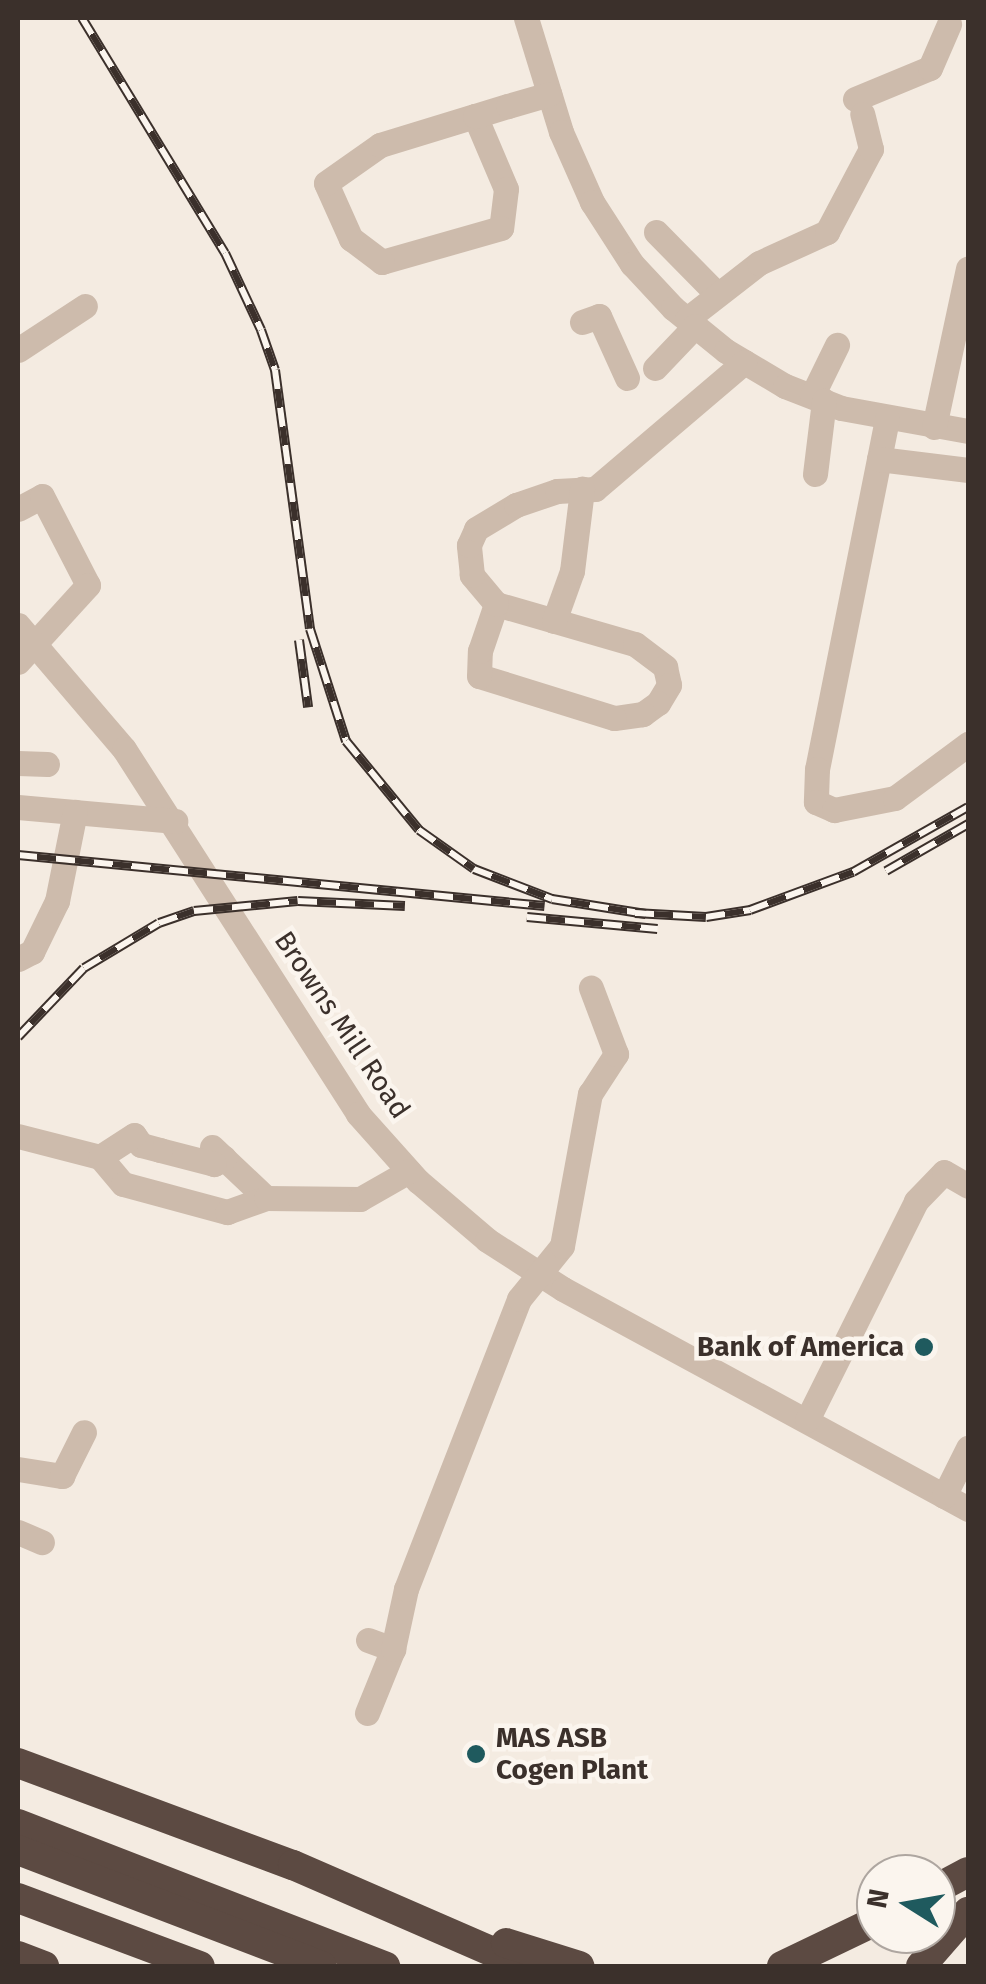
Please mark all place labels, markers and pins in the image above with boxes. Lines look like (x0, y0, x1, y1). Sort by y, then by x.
place label: Bank of America (697, 1330, 904, 1364)
marker: Bank of America (913, 1336, 935, 1358)
place label: MAS ASB Cogen Plant (496, 1721, 648, 1787)
marker: MAS ASB Cogen Plant (465, 1743, 487, 1765)

